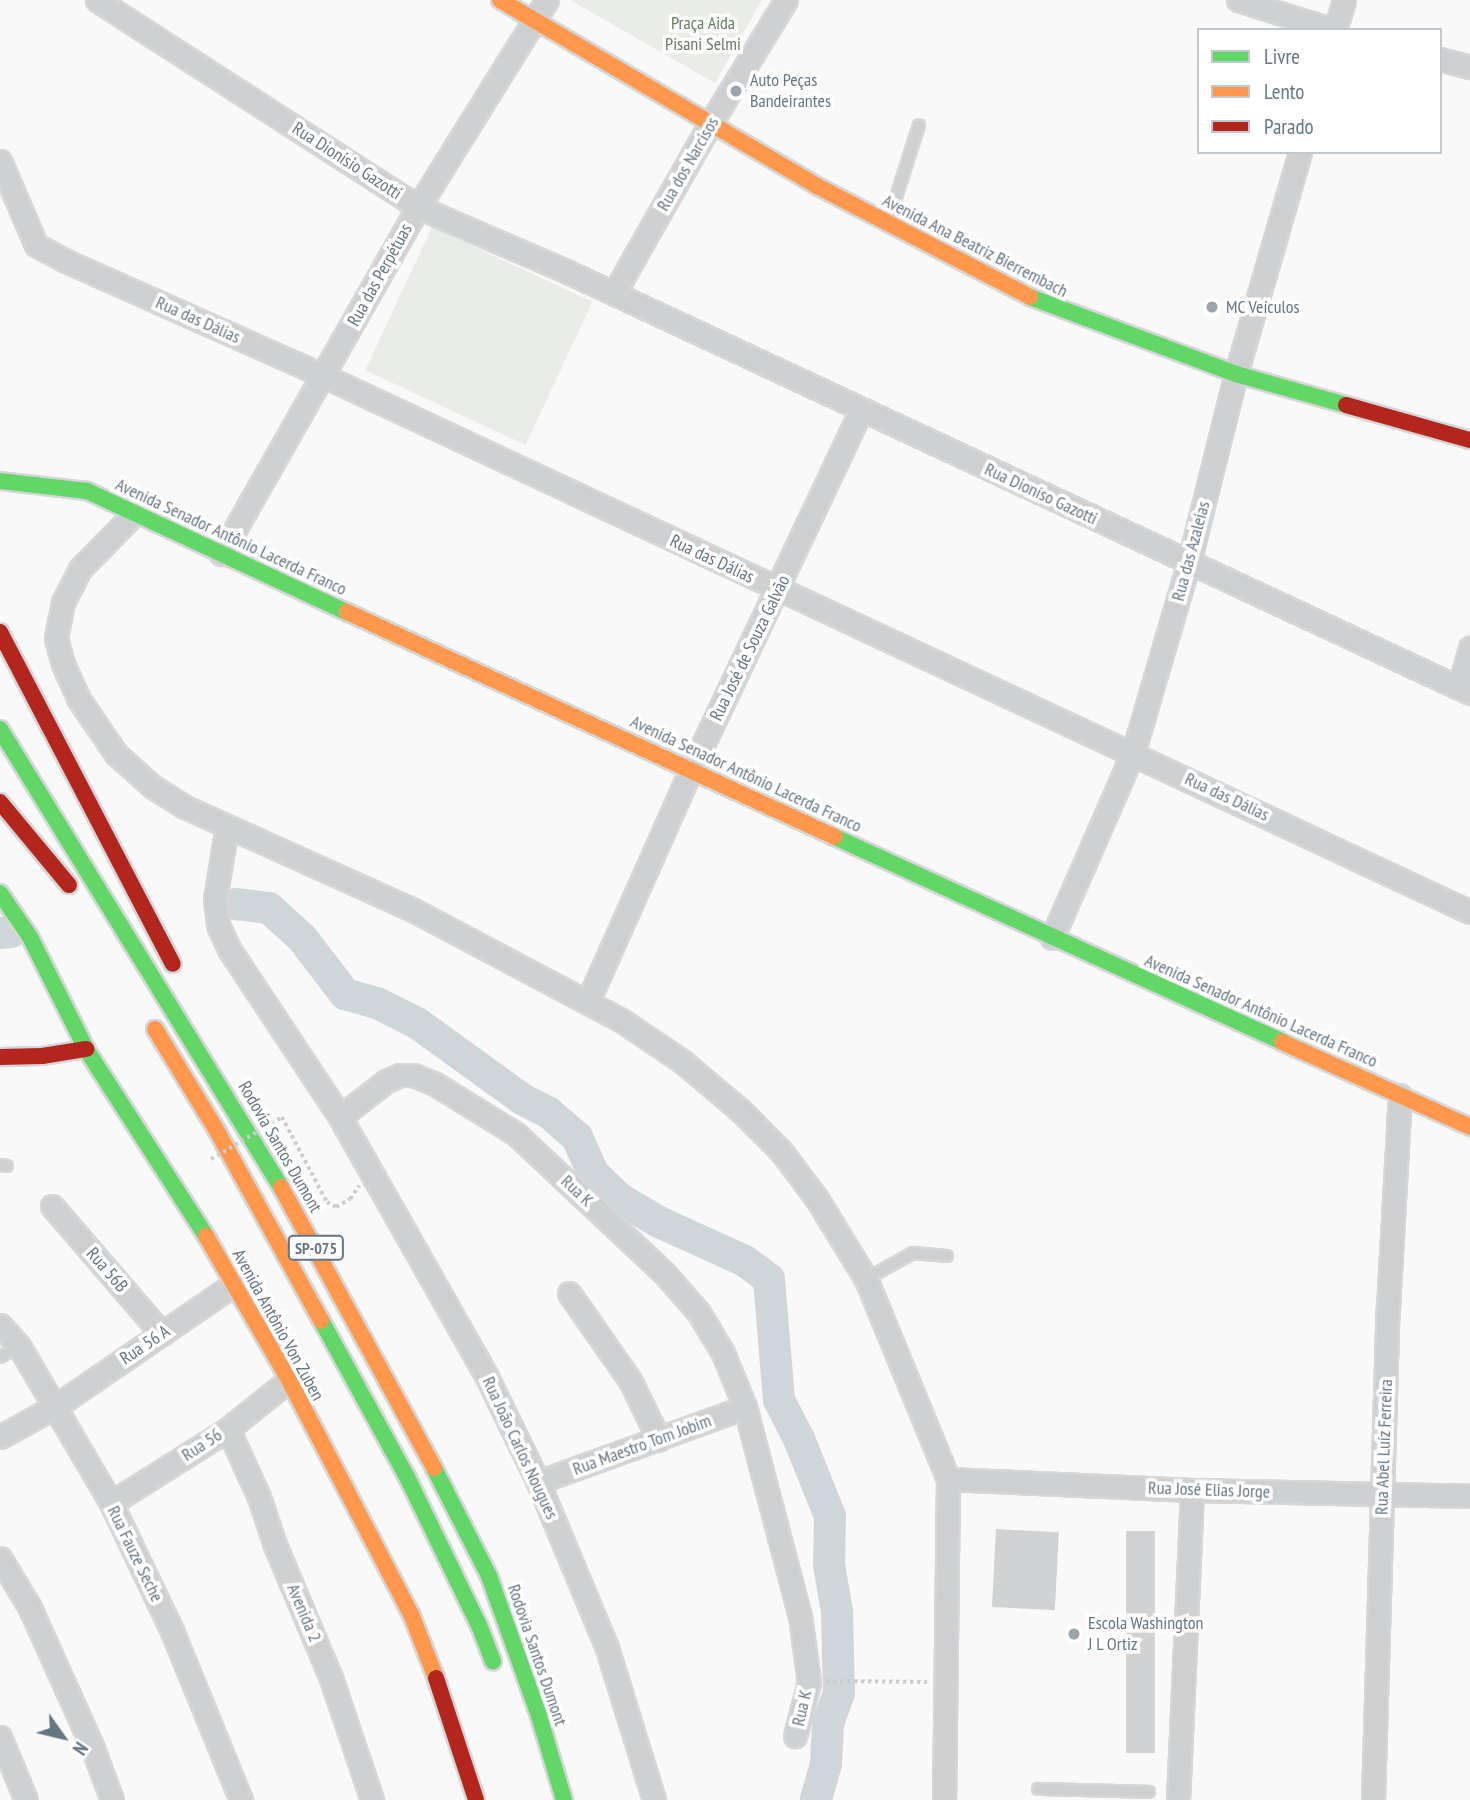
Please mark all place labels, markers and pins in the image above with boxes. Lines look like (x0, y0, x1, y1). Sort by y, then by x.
place label: Auto Peças Bandeirantes (750, 70, 831, 112)
marker: Auto Peças Bandeirantes (728, 83, 744, 99)
place label: MC Veículos (1226, 296, 1301, 318)
marker: MC Veículos (1204, 299, 1220, 315)
place label: Escola Washington J L Ortiz (1088, 1613, 1204, 1656)
marker: Escola Washington J L Ortiz (1066, 1626, 1082, 1642)

